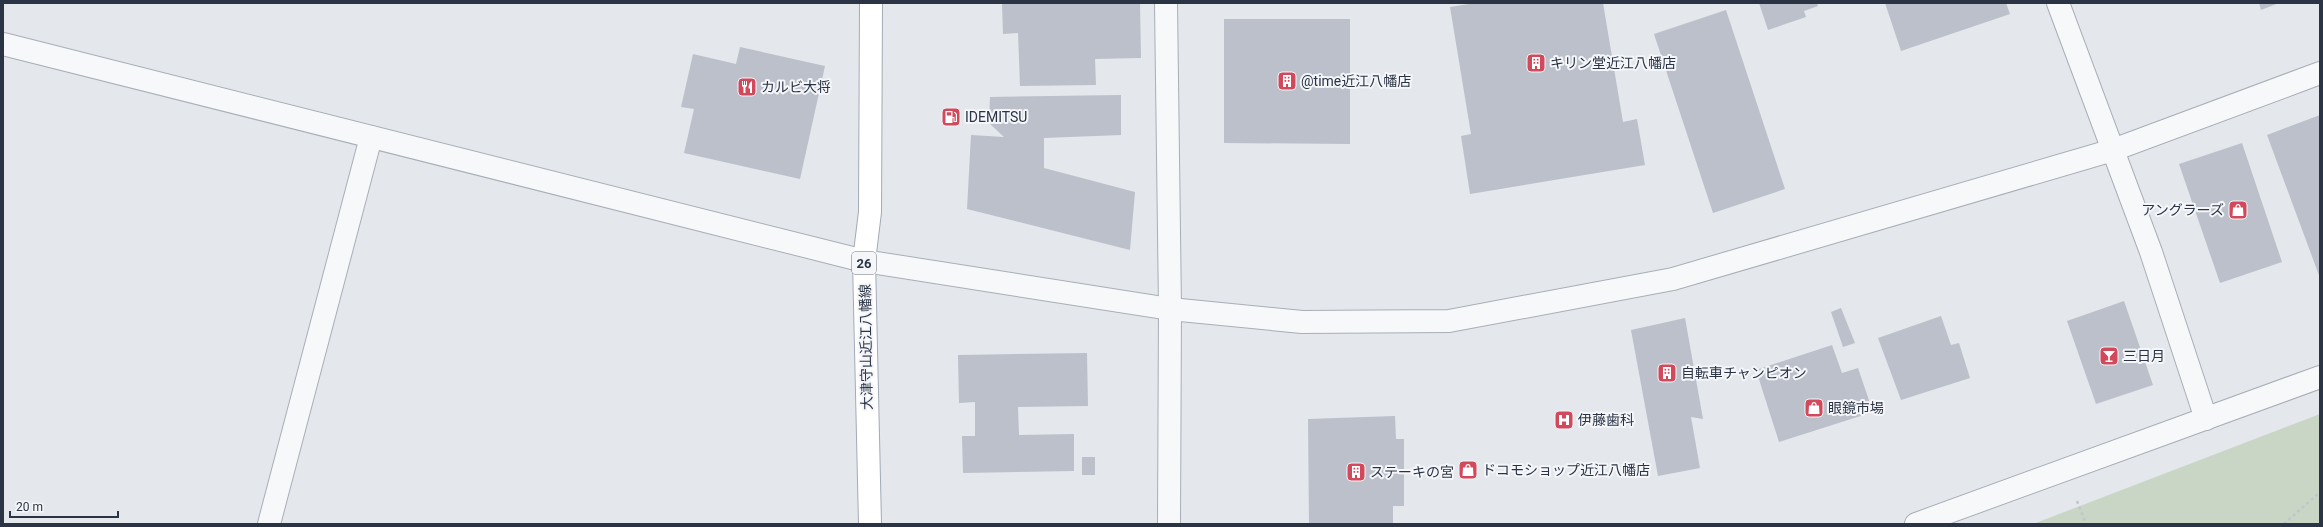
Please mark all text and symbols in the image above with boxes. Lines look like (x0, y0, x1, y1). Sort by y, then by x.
building icon: キリン堂近江八幡店 (1525, 52, 1547, 74)
place label: キリン堂近江八幡店 (1550, 55, 1676, 71)
building icon: @time近江八幡店 (1276, 70, 1298, 92)
place label: @time近江八幡店 (1301, 73, 1411, 89)
restaurant icon: カルビ大将 (736, 76, 758, 98)
place label: カルビ大将 (761, 79, 831, 95)
fuel station icon: IDEMITSU (940, 106, 962, 128)
place label: IDEMITSU (965, 109, 1027, 125)
shop icon: アングラーズ (2227, 199, 2249, 221)
place label: アングラーズ (2141, 202, 2224, 218)
road number: 26 (852, 252, 876, 274)
street label: 大津守山近江八幡線 (857, 284, 875, 410)
bar icon: 三日月 (2098, 345, 2120, 367)
place label: 三日月 (2123, 348, 2165, 364)
building icon: 自転車チャンピオン (1656, 362, 1678, 384)
place label: 自転車チャンピオン (1681, 365, 1807, 381)
shop icon: 眼鏡市場 (1803, 397, 1825, 419)
place label: 眼鏡市場 (1828, 400, 1884, 416)
hospital icon: 伊藤歯科 (1553, 409, 1575, 431)
place label: 伊藤歯科 (1578, 412, 1634, 428)
shop icon: ドコモショップ近江八幡店 (1457, 459, 1479, 481)
building icon: ステーキの宮 (1345, 461, 1367, 483)
place label: ドコモショップ近江八幡店 (1482, 462, 1650, 478)
place label: ステーキの宮 (1370, 464, 1454, 480)
scale bar (10, 493, 118, 519)
text: 20 m (16, 500, 43, 514)

